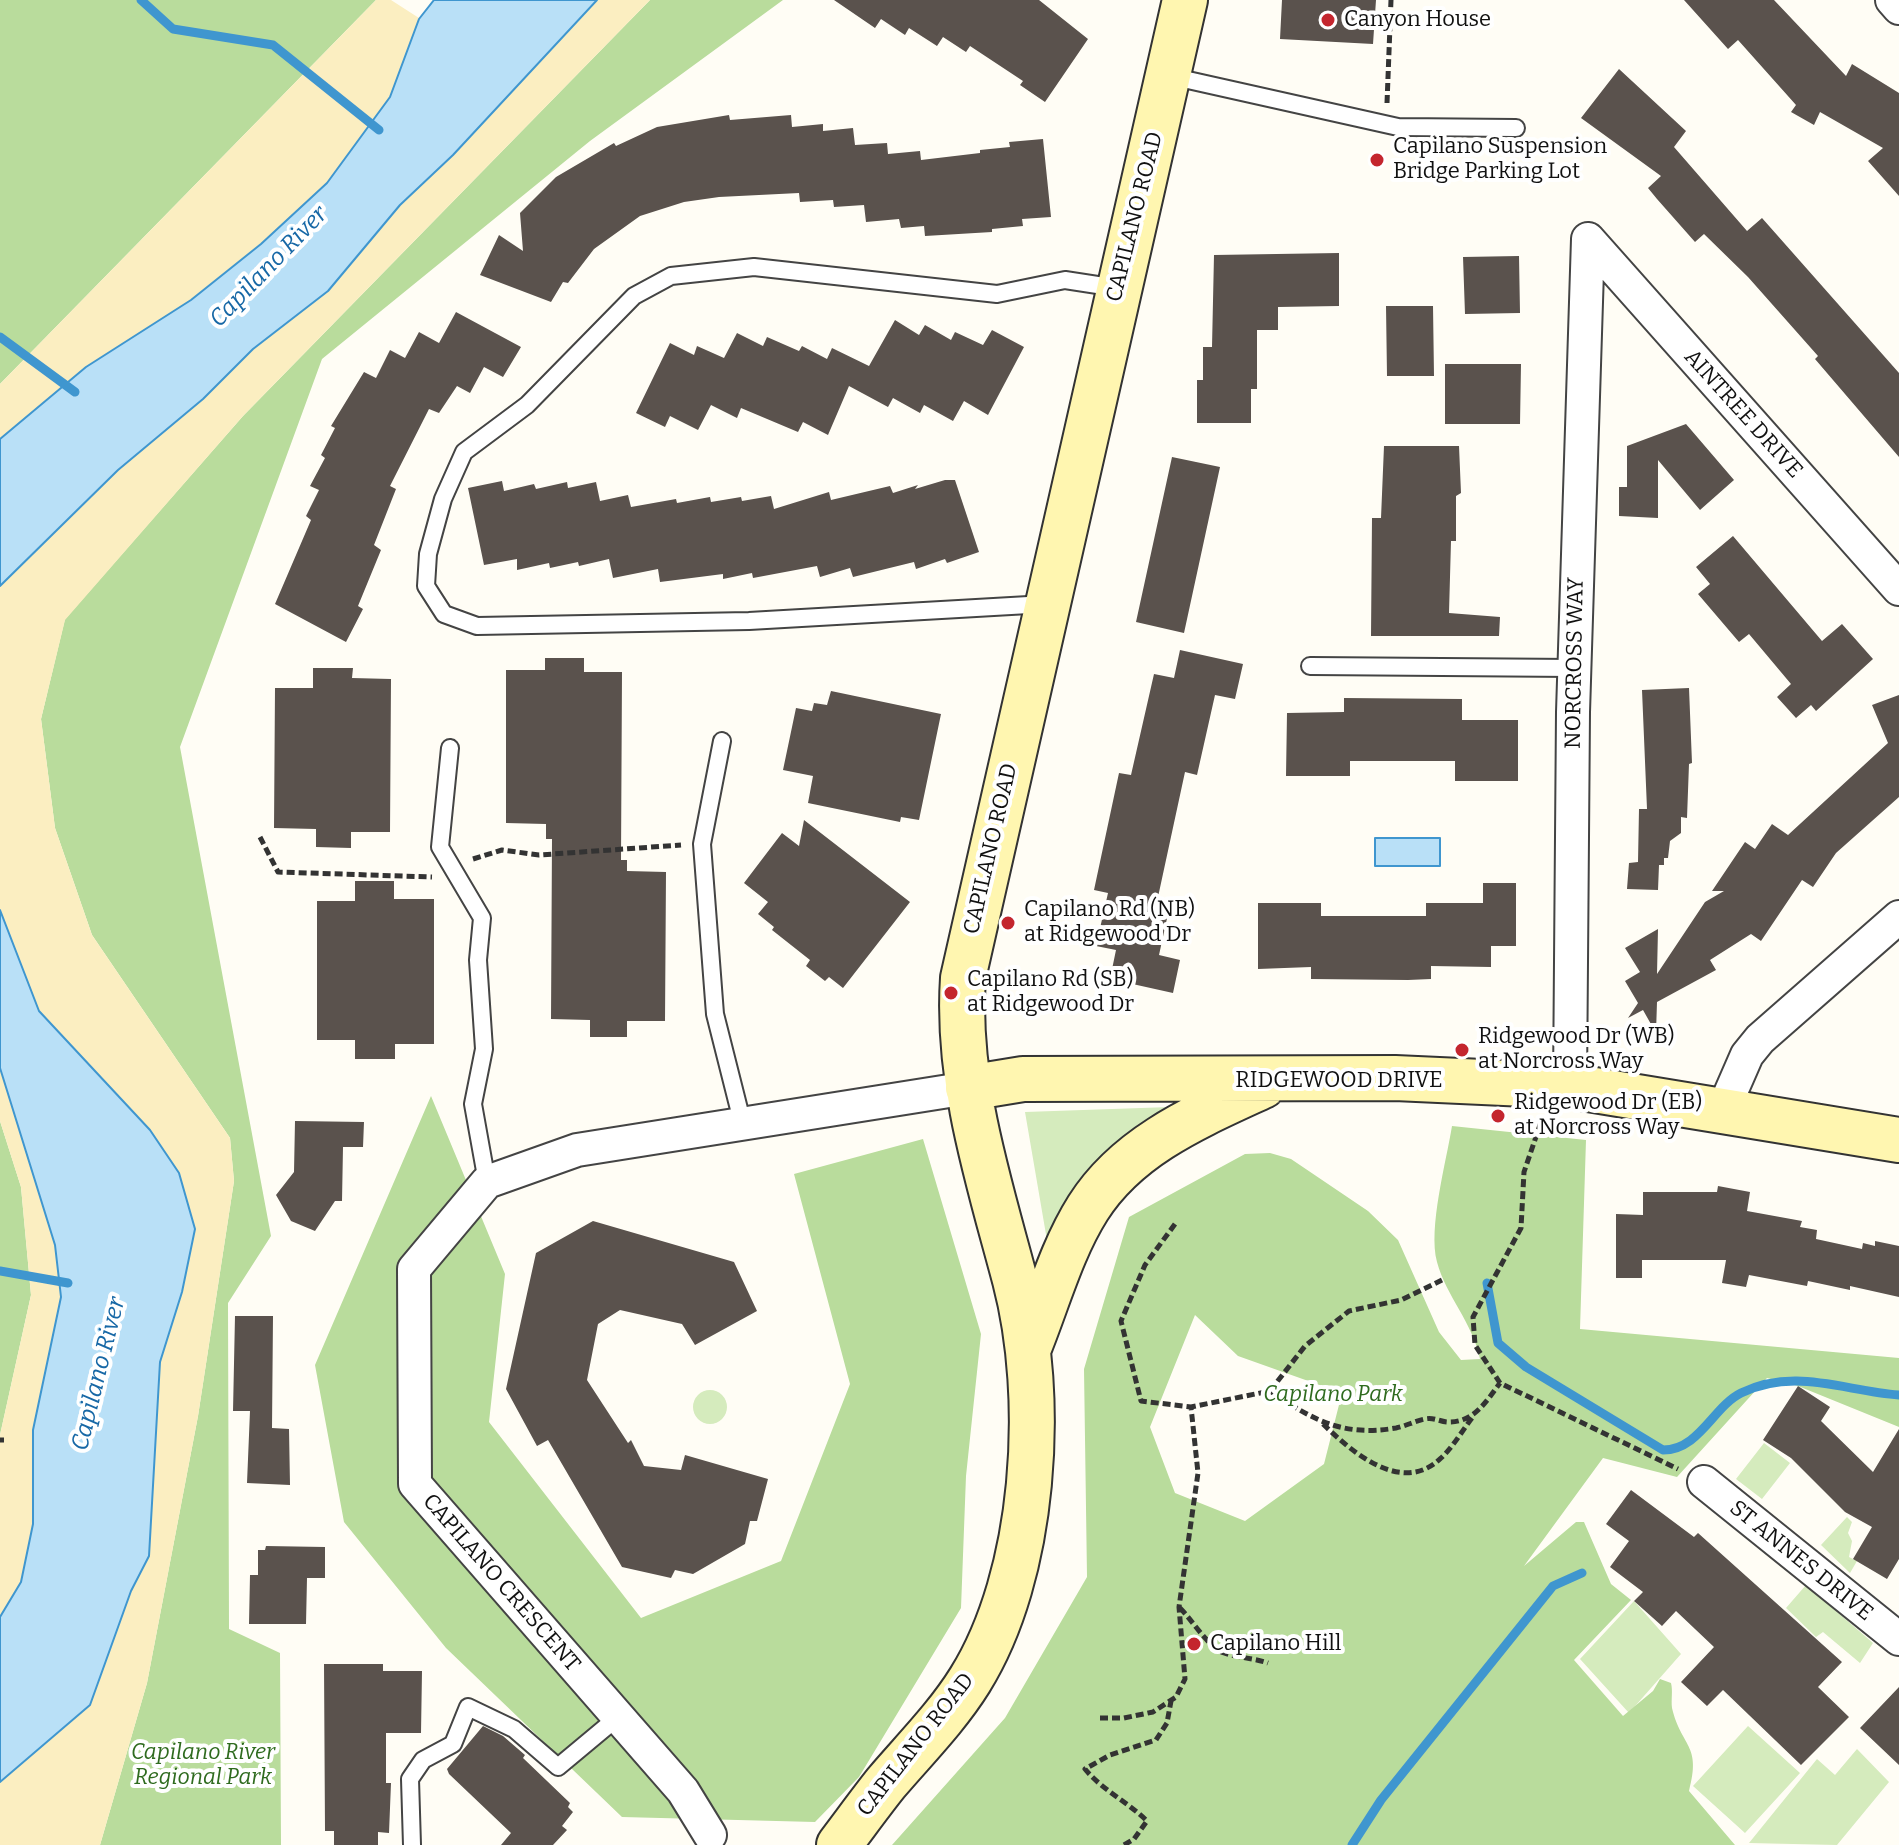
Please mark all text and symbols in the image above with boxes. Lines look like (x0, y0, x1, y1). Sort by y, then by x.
place label: Canyon House (1344, 7, 1491, 33)
marker: Canyon House (1319, 11, 1337, 29)
street label: CAPILANO ROAD (1101, 129, 1169, 305)
place label: Capilano Suspension Bridge Parking Lot (1393, 134, 1607, 186)
marker: Capilano Suspension Bridge Parking Lot (1368, 151, 1386, 169)
water label: Capilano River (204, 201, 334, 333)
street label: AINTREE DRIVE (1678, 344, 1808, 484)
street label: NORCROSS WAY (1560, 577, 1590, 749)
street label: CAPILANO ROAD (959, 761, 1023, 937)
place label: Capilano Rd (NB) at Ridgewood Dr (1024, 897, 1195, 948)
marker: Capilano Rd (NB) at Ridgewood Dr (999, 914, 1017, 932)
place label: Capilano Rd (SB) at Ridgewood Dr (967, 967, 1134, 1018)
marker: Capilano Rd (SB) at Ridgewood Dr (942, 984, 960, 1002)
place label: Ridgewood Dr (WB) at Norcross Way (1478, 1024, 1675, 1076)
marker: Ridgewood Dr (WB) at Norcross Way (1453, 1041, 1471, 1059)
street label: RIDGEWOOD DRIVE (1235, 1068, 1443, 1094)
place label: Ridgewood Dr (EB) at Norcross Way (1514, 1090, 1702, 1142)
marker: Ridgewood Dr (EB) at Norcross Way (1489, 1107, 1507, 1125)
water label: Capilano River (66, 1294, 132, 1454)
park label: Capilano Park (1263, 1382, 1403, 1408)
street label: CAPILANO CRESCENT (417, 1489, 585, 1677)
street label: ST ANNES DRIVE (1724, 1495, 1878, 1627)
place label: Capilano Hill (1210, 1631, 1341, 1657)
marker: Capilano Hill (1185, 1635, 1203, 1653)
street label: CAPILANO ROAD (852, 1668, 980, 1822)
park label: Capilano River Regional Park (131, 1740, 275, 1792)

